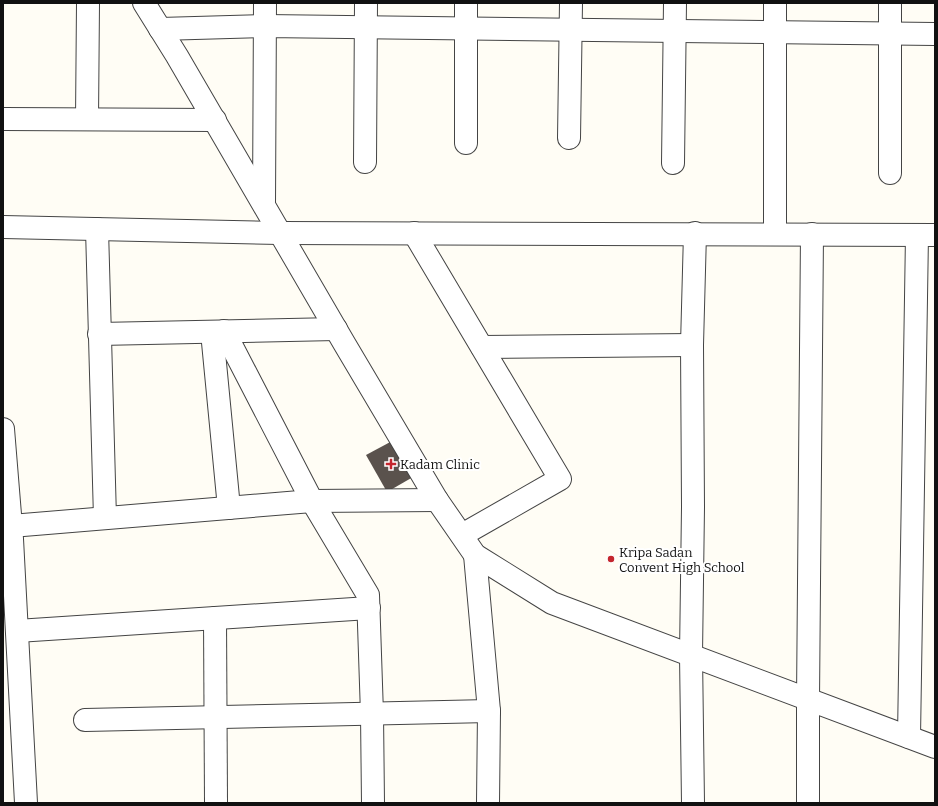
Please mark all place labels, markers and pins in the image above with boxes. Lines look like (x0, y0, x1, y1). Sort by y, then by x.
place label: Kadam Clinic (400, 457, 480, 472)
marker: Kadam Clinic (385, 458, 397, 470)
place label: Kripa Sadan Convent High School (619, 545, 745, 575)
marker: Kripa Sadan Convent High School (606, 554, 616, 564)

